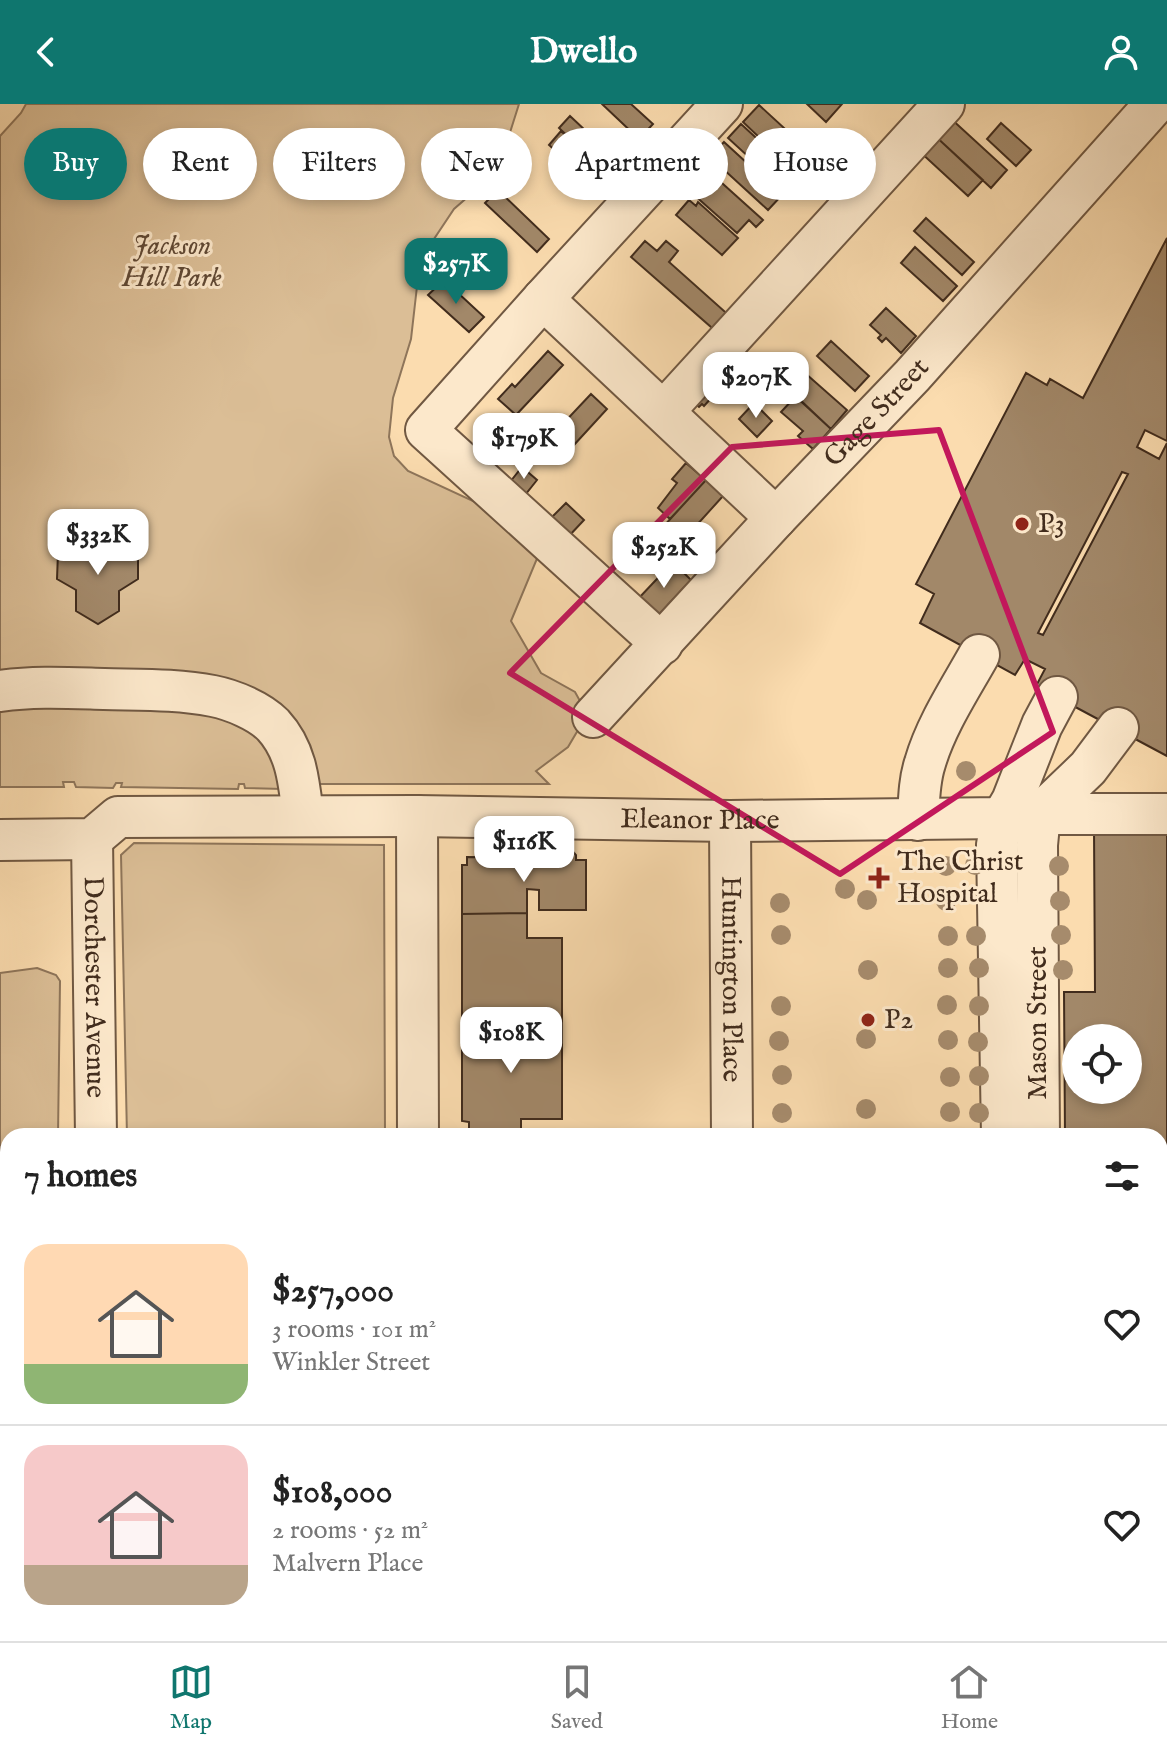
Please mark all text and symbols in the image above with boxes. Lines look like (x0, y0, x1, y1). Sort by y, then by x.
text: Dwello (530, 29, 637, 75)
icon: back (24, 30, 68, 74)
icon: person (1099, 30, 1143, 74)
chip: Buy (24, 128, 127, 200)
chip: Rent (143, 128, 257, 200)
chip: Filters (273, 128, 405, 200)
chip: New (421, 128, 532, 200)
chip: Apartment (548, 128, 728, 200)
chip: House (744, 128, 876, 200)
park label: Jackson Hill Park (121, 229, 222, 296)
pin: $257K (400, 238, 512, 306)
text: $257K (423, 247, 489, 280)
street label: Gage Street (816, 351, 937, 475)
pin: $207K (700, 352, 812, 420)
text: $207K (721, 361, 791, 394)
pin: $179K (468, 413, 580, 481)
text: $179K (491, 422, 557, 455)
place label: P3 (1038, 507, 1065, 542)
pin: $332K (42, 509, 154, 577)
marker: P3 (1013, 515, 1031, 533)
text: $332K (66, 518, 130, 551)
pin: $252K (608, 522, 720, 590)
text: $252K (631, 531, 697, 564)
street label: Eleanor Place (620, 802, 780, 839)
pin: $116K (468, 816, 580, 884)
text: $116K (492, 825, 556, 858)
place label: The Christ Hospital (897, 845, 1024, 912)
marker: The Christ Hospital (868, 867, 890, 889)
street label: Huntington Place (713, 875, 749, 1083)
street label: Dorchester Avenue (75, 876, 113, 1098)
street label: Mason Street (1021, 946, 1056, 1100)
place label: P2 (884, 1003, 913, 1038)
pin: $108K (455, 1007, 567, 1075)
marker: P2 (859, 1011, 877, 1029)
text: $108K (478, 1016, 544, 1049)
map controls (1062, 1024, 1142, 1104)
button: locate (1062, 1024, 1142, 1104)
icon: filters (1100, 1154, 1144, 1198)
text: 7 homes (24, 1155, 137, 1198)
text: $257,000 (272, 1270, 394, 1313)
icon: home (88, 1276, 184, 1372)
icon: heart (1100, 1302, 1144, 1346)
text: 3 rooms · 101 m² (272, 1313, 436, 1346)
text: Winkler Street (272, 1346, 430, 1379)
text: $108,000 (272, 1471, 393, 1514)
icon: home (88, 1477, 184, 1573)
icon: heart (1100, 1503, 1144, 1547)
text: 2 rooms · 52 m² (272, 1514, 428, 1547)
text: Malvern Place (272, 1547, 423, 1580)
tab: Map (169, 1660, 213, 1736)
tab: Saved (551, 1660, 603, 1736)
tab: Home (941, 1660, 998, 1736)

